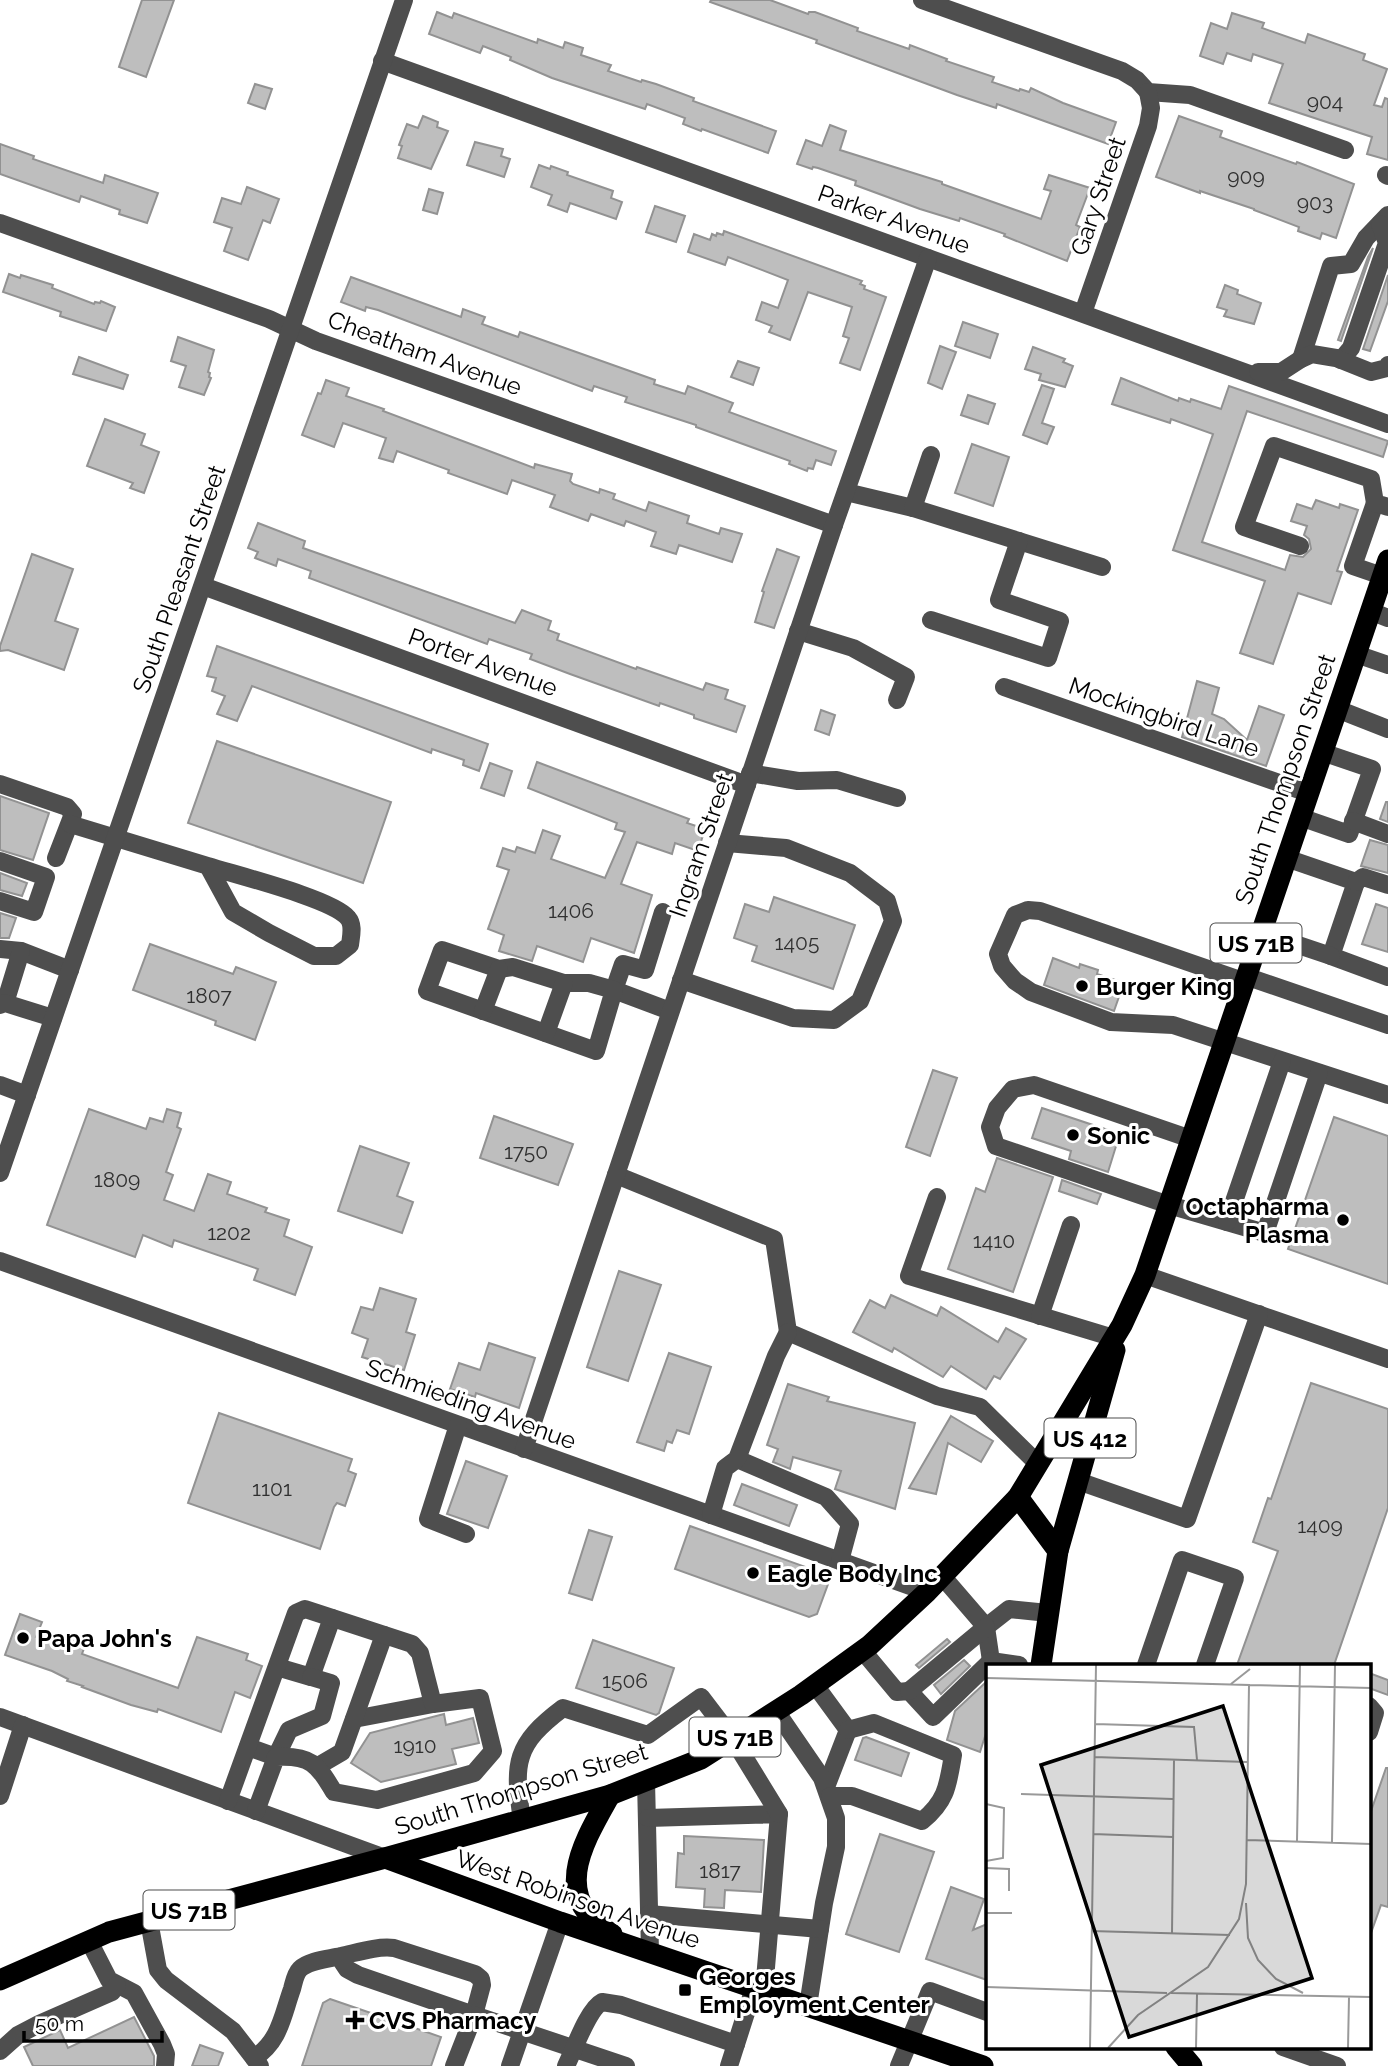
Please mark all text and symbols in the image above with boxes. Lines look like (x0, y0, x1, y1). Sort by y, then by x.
house number: 904 (1307, 89, 1343, 114)
street label: Gary Street (1064, 133, 1132, 259)
house number: 909 (1227, 164, 1265, 189)
street label: Parker Avenue (814, 178, 974, 260)
house number: 903 (1297, 190, 1333, 215)
street label: Cheatham Avenue (324, 304, 526, 402)
street label: South Pleasant Street (126, 461, 232, 697)
street label: Porter Avenue (404, 622, 562, 702)
street label: South Thompson Street (1229, 650, 1341, 908)
street label: Mockingbird Lane (1065, 671, 1263, 763)
street label: Ingram Street (663, 769, 739, 921)
house number: 1406 (548, 898, 594, 923)
road number: US 71B (1210, 924, 1302, 962)
house number: 1405 (775, 930, 819, 955)
place label: Burger King (1096, 972, 1232, 1001)
marker: Burger King (1074, 978, 1090, 994)
house number: 1807 (186, 983, 232, 1008)
place label: Sonic (1087, 1121, 1151, 1150)
marker: Sonic (1065, 1127, 1081, 1143)
house number: 1750 (504, 1139, 548, 1164)
house number: 1809 (94, 1167, 140, 1192)
place label: Octapharma Plasma (1185, 1192, 1329, 1249)
marker: Octapharma Plasma (1335, 1212, 1351, 1228)
house number: 1202 (207, 1220, 251, 1245)
house number: 1410 (973, 1228, 1015, 1253)
street label: Schmieding Avenue (362, 1352, 580, 1456)
road number: US 412 (1044, 1418, 1136, 1457)
house number: 1101 (252, 1476, 292, 1501)
house number: 1409 (1297, 1513, 1343, 1538)
place label: Eagle Body Inc (767, 1559, 938, 1588)
marker: Eagle Body Inc (745, 1565, 761, 1581)
place label: Papa John's (37, 1624, 172, 1653)
marker: Papa John's (15, 1630, 31, 1646)
inset map (986, 1664, 1370, 2048)
house number: 1506 (602, 1668, 648, 1693)
road number: US 71B (690, 1718, 780, 1756)
house number: 1910 (393, 1733, 437, 1758)
street label: South Thompson Street (391, 1737, 651, 1841)
street label: West Robinson Avenue (452, 1844, 704, 1954)
house number: 1817 (699, 1858, 742, 1883)
road number: US 71B (144, 1890, 234, 1929)
place label: Georges Employment Center (699, 1962, 930, 2019)
marker: Georges Employment Center (677, 1982, 693, 1998)
scale bar (24, 2000, 163, 2044)
place label: CVS Pharmacy (369, 2006, 537, 2035)
text: 50 m (35, 2011, 84, 2036)
marker: CVS Pharmacy (347, 2012, 363, 2028)

